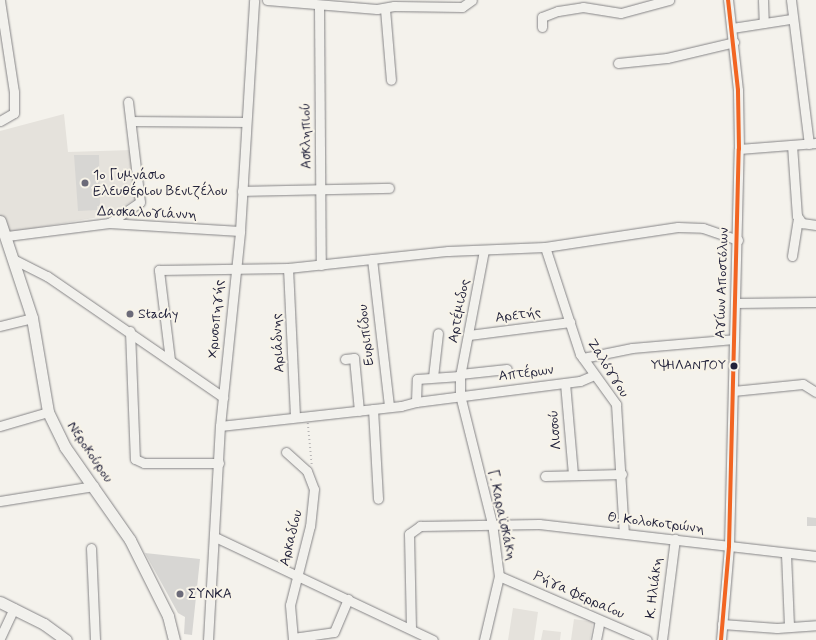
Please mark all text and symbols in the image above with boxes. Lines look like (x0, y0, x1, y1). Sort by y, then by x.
street label: Ασκληπιού (297, 103, 315, 169)
place label: 1ο Γυμνάσιο Ελευθέριου Βενιζέλου (93, 167, 227, 200)
marker: 1ο Γυμνάσιο Ελευθέριου Βενιζέλου (80, 178, 90, 188)
street label: Δασκαλογιάννη (97, 203, 197, 223)
street label: Αγίων Αποστόλων (712, 227, 732, 339)
street label: Αρτέμιδος (445, 278, 473, 344)
street label: Χρυσοπηγής (204, 279, 228, 359)
street label: Ευριπίδου (354, 303, 378, 367)
street label: Αρετής (494, 304, 542, 326)
place label: Stachy (138, 306, 178, 322)
marker: Stachy (125, 309, 135, 319)
street label: Αριάδνης (268, 313, 288, 373)
street label: Ζαλόγγου (583, 336, 633, 400)
place label: ΥΨΗΛΑΝΤΟΥ (651, 358, 726, 374)
street label: Απτέρων (498, 361, 554, 385)
marker: ΥΨΗΛΑΝΤΟΥ (729, 361, 739, 371)
street label: Λισσού (545, 409, 565, 451)
street label: Νεροκούρου (63, 418, 117, 486)
street label: Γ. Καραϊσκάκη (484, 468, 520, 562)
street label: Αρκαδίου (276, 508, 306, 568)
street label: Θ. Κολοκοτρώνη (607, 509, 705, 537)
street label: Κ. Ηλιάκη (642, 556, 666, 620)
street label: Ρήγα Φερραίου (531, 567, 627, 623)
place label: ΣΥΝΚΑ (188, 586, 232, 602)
marker: ΣΥΝΚΑ (175, 589, 185, 599)

